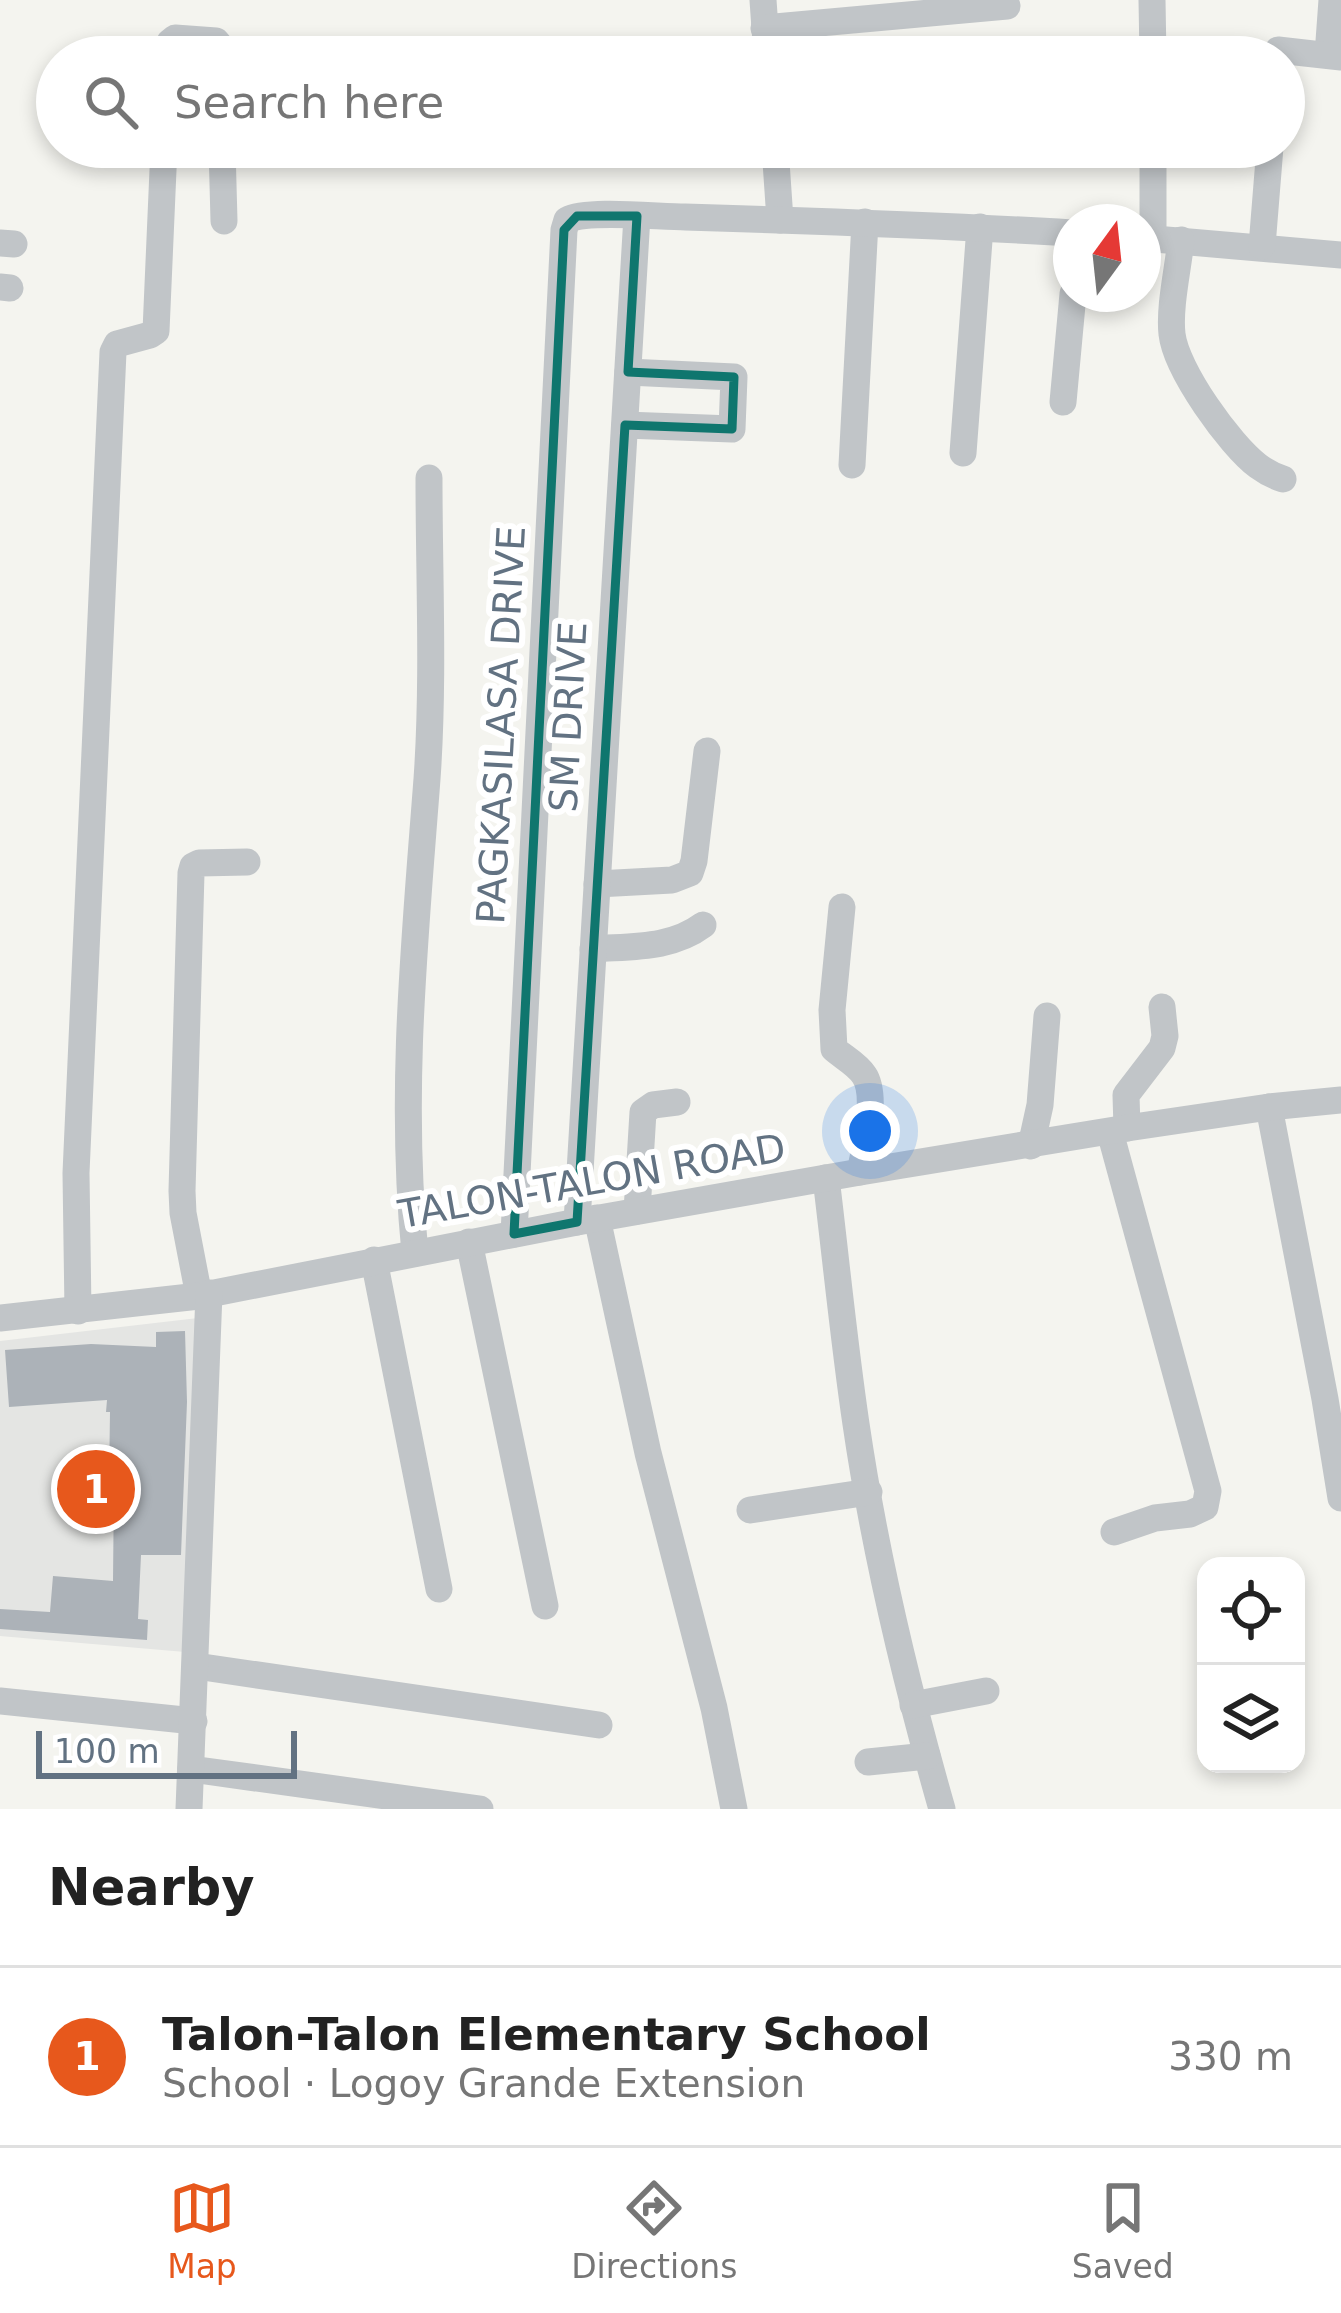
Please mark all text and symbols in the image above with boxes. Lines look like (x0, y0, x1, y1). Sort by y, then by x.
search box (36, 36, 1305, 168)
icon: search (78, 69, 144, 135)
text: Search here (174, 76, 444, 129)
north arrow (1053, 204, 1161, 312)
street label: PAGKASILASA DRIVE (468, 525, 534, 925)
street label: SM DRIVE (541, 621, 595, 813)
your location (840, 1101, 900, 1161)
street label: TALON-TALON ROAD (394, 1125, 789, 1237)
pin: 1 (57, 1444, 135, 1534)
map controls (1197, 1557, 1305, 1773)
button: locate (1197, 1557, 1305, 1665)
button: layers (1197, 1665, 1305, 1773)
scale bar (36, 1725, 297, 1778)
text: 100 m (54, 1732, 160, 1771)
text: Nearby (48, 1858, 255, 1917)
text: Talon-Talon Elementary School (162, 2008, 931, 2061)
text: 1 (73, 2034, 101, 2079)
text: 330 m (1168, 2034, 1293, 2079)
text: School · Logoy Grande Extension (162, 2061, 805, 2106)
tab: Map (167, 2175, 237, 2286)
tab: Directions (571, 2175, 737, 2286)
tab: Saved (1072, 2175, 1174, 2286)

